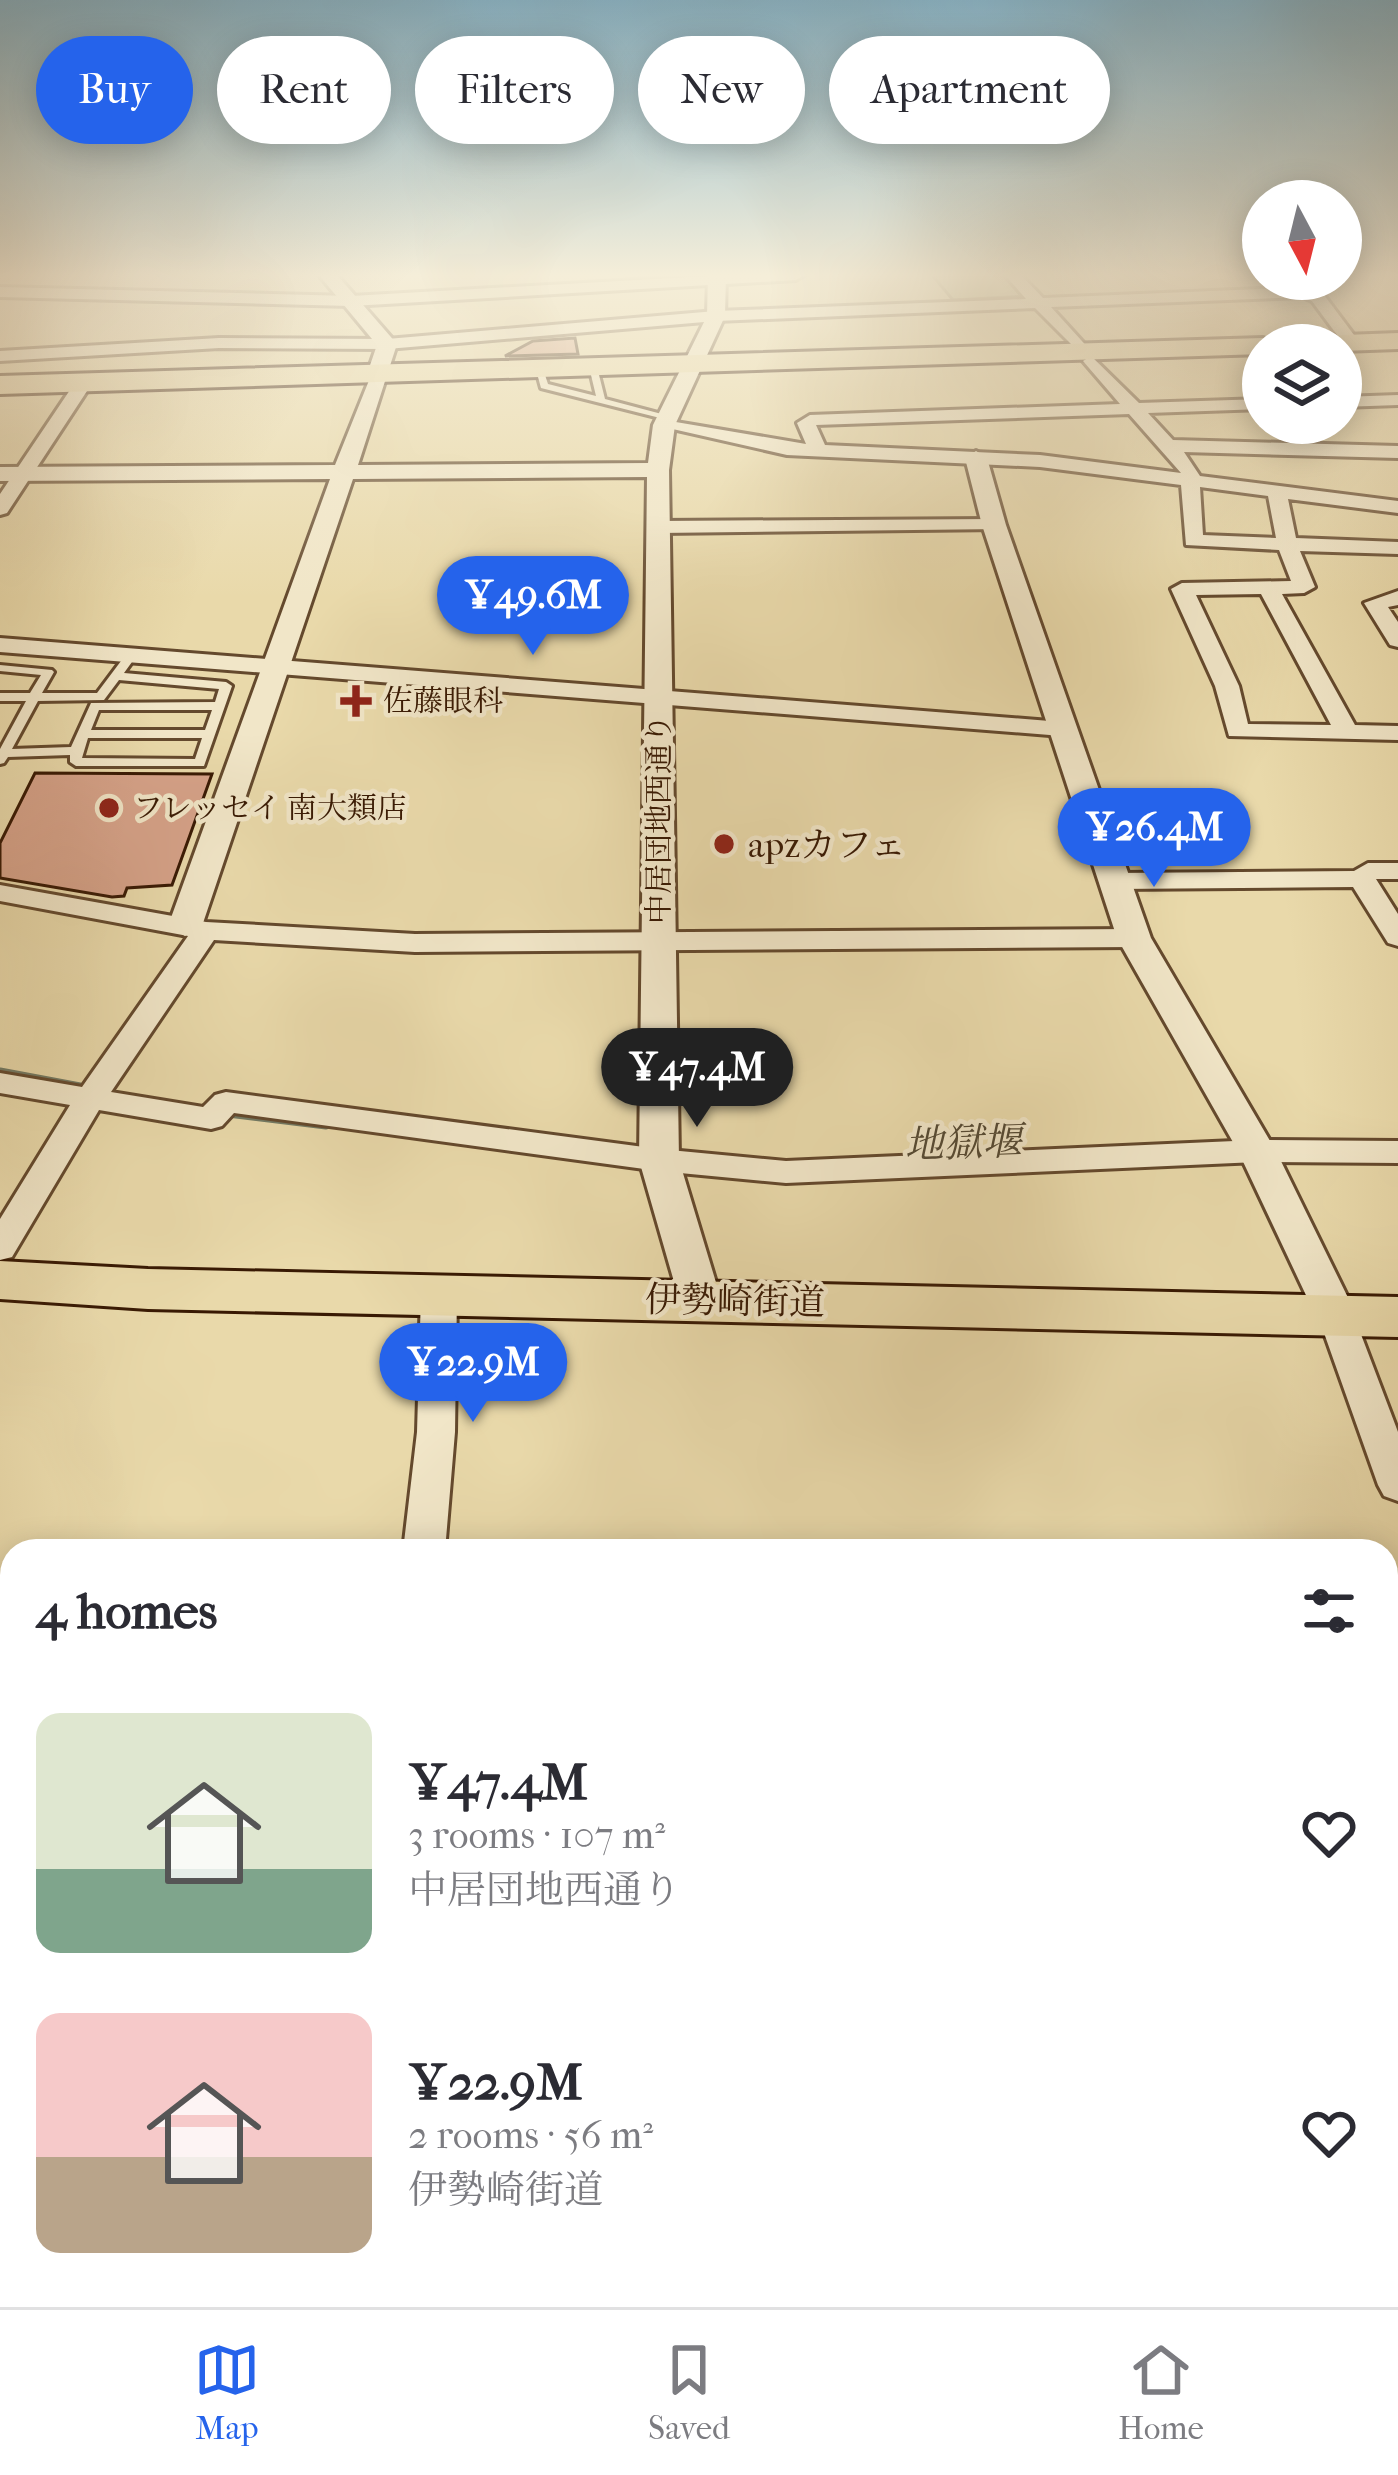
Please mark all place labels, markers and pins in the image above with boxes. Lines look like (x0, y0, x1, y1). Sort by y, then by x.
pin: ¥49.6M (435, 556, 631, 658)
place label: 佐藤眼科 (383, 684, 503, 719)
marker: 佐藤眼科 (340, 685, 372, 717)
pin: ¥26.4M (1056, 788, 1252, 890)
place label: フレッセイ 南大類店 (133, 791, 407, 826)
marker: フレッセイ 南大類店 (96, 795, 122, 821)
place label: apzカフェ (748, 824, 906, 866)
marker: apzカフェ (711, 831, 737, 857)
pin: ¥47.4M (599, 1028, 795, 1130)
pin: ¥22.9M (375, 1323, 571, 1425)

